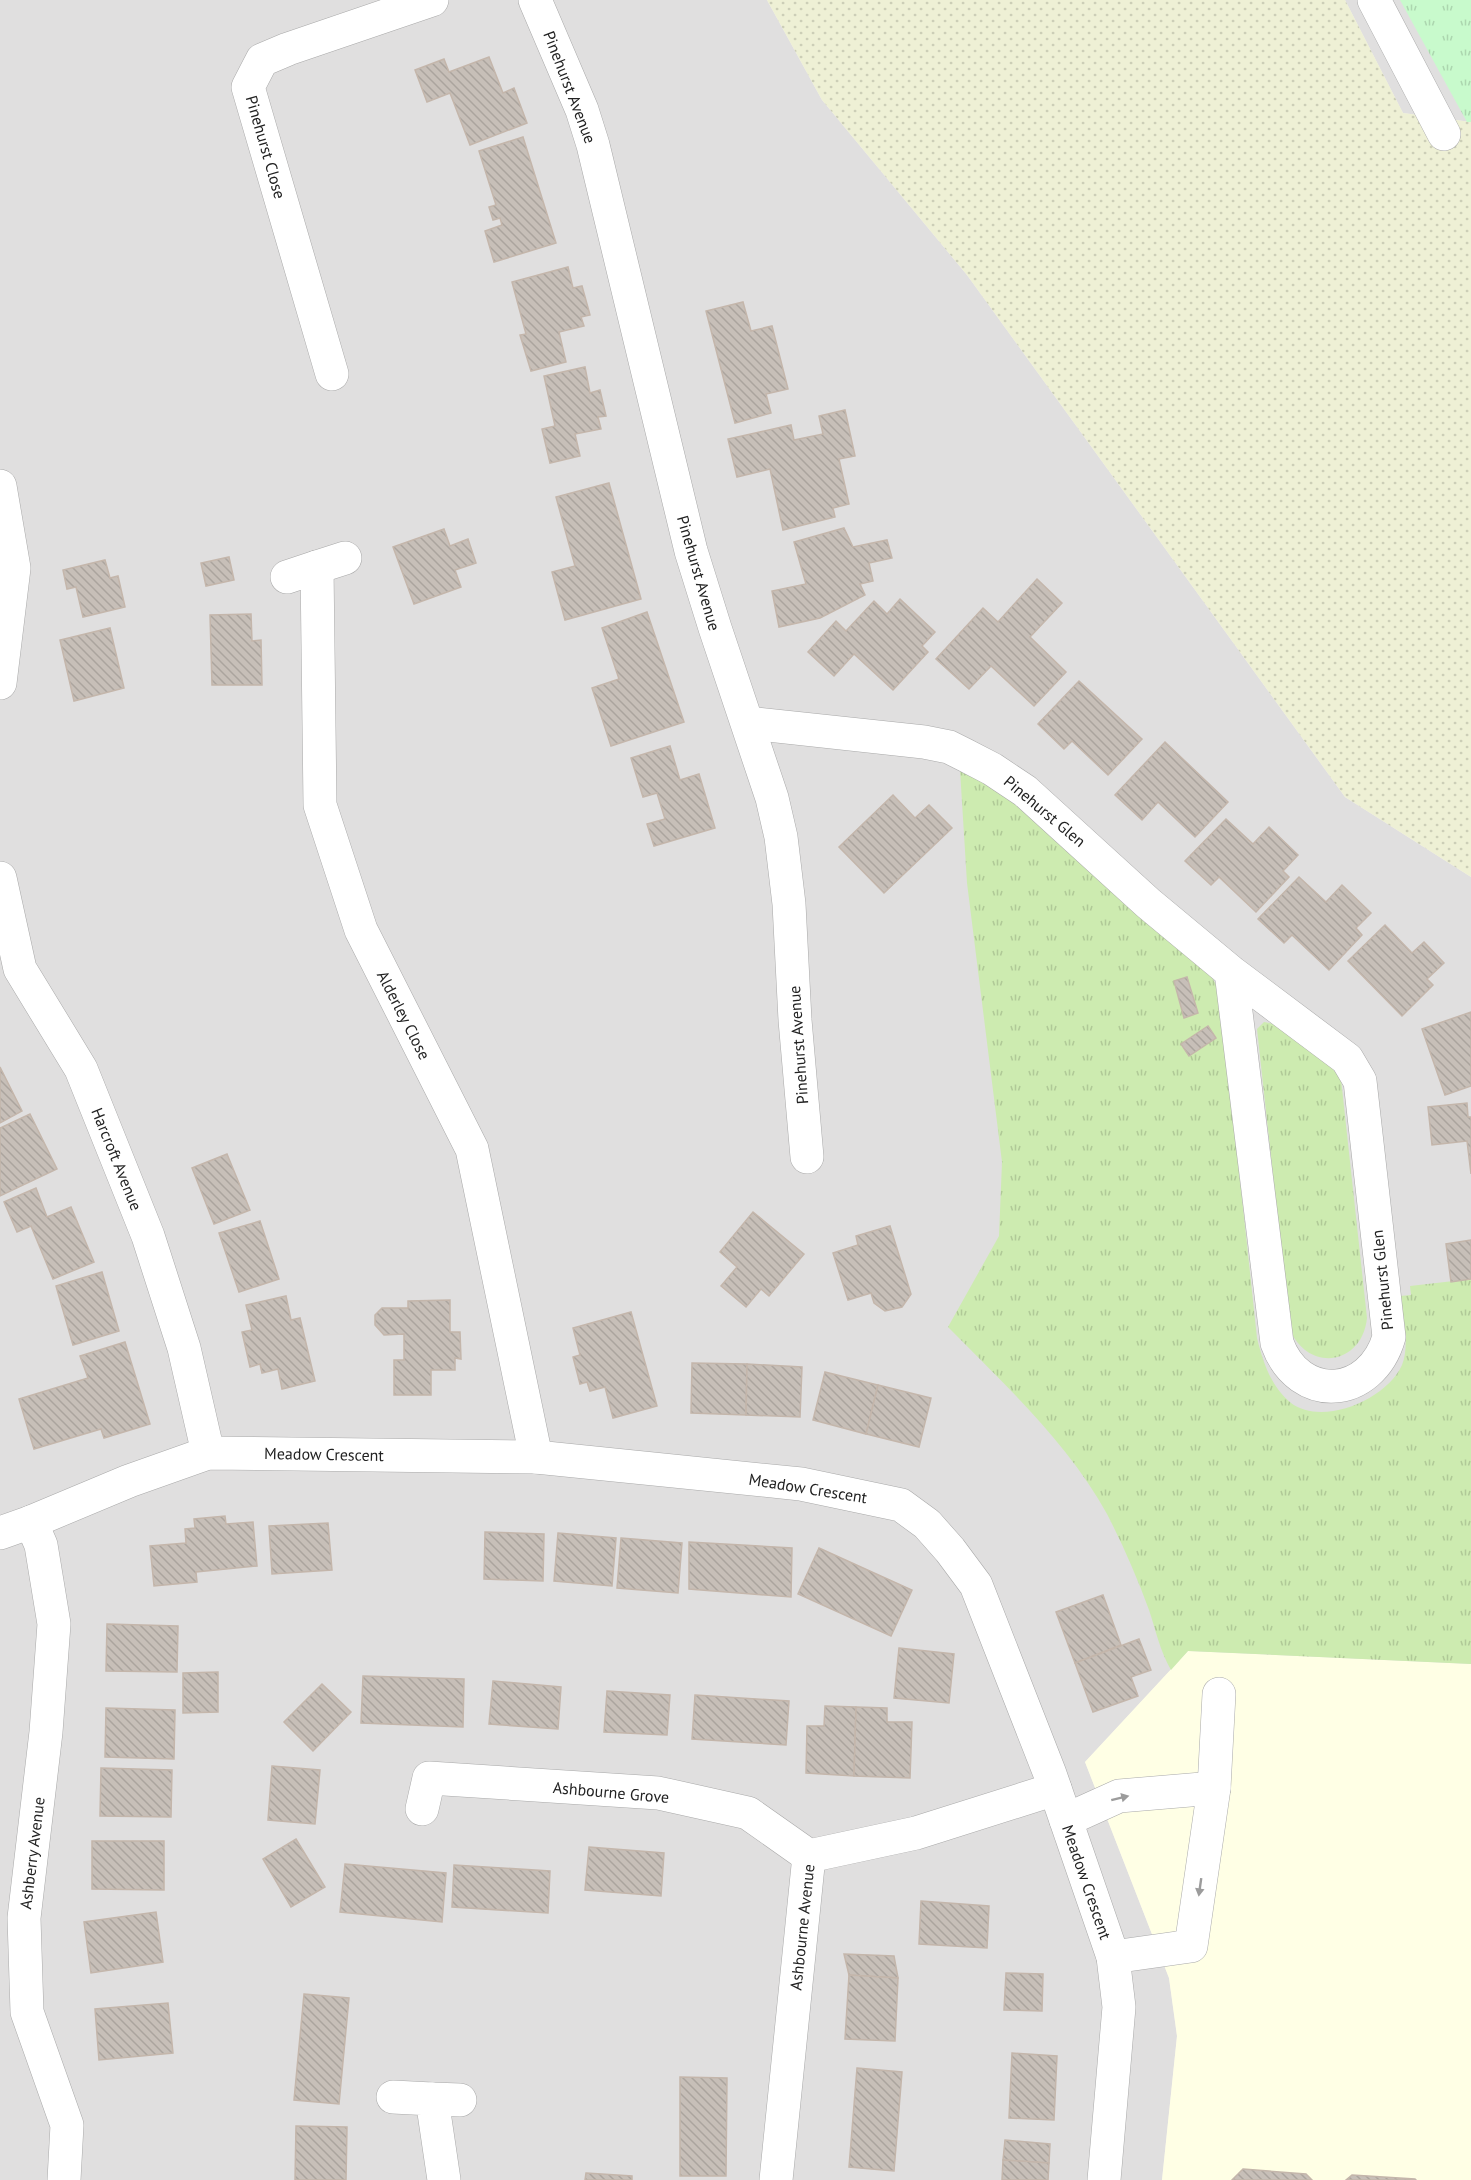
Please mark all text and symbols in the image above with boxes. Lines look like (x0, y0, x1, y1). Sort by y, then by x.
street label: Pinehurst Avenue (539, 28, 601, 146)
street label: Pinehurst Close (242, 93, 290, 201)
street label: Pinehurst Avenue (673, 513, 725, 633)
street label: Pinehurst Glen (1000, 771, 1090, 851)
street label: Alderley Close (373, 967, 435, 1063)
street label: Pinehurst Avenue (784, 985, 812, 1105)
street label: Harcroft Avenue (87, 1105, 147, 1213)
street label: Pinehurst Glen (1367, 1229, 1397, 1331)
street label: Meadow Crescent (264, 1443, 385, 1465)
street label: Meadow Crescent (747, 1469, 869, 1507)
street label: Ashbourne Grove (552, 1777, 670, 1807)
one-way arrow (1111, 1792, 1129, 1802)
street label: Ashberry Avenue (15, 1796, 49, 1910)
street label: Meadow Crescent (1058, 1822, 1116, 1942)
street label: Ashbourne Avenue (785, 1863, 819, 1991)
one-way arrow (1195, 1878, 1204, 1897)

